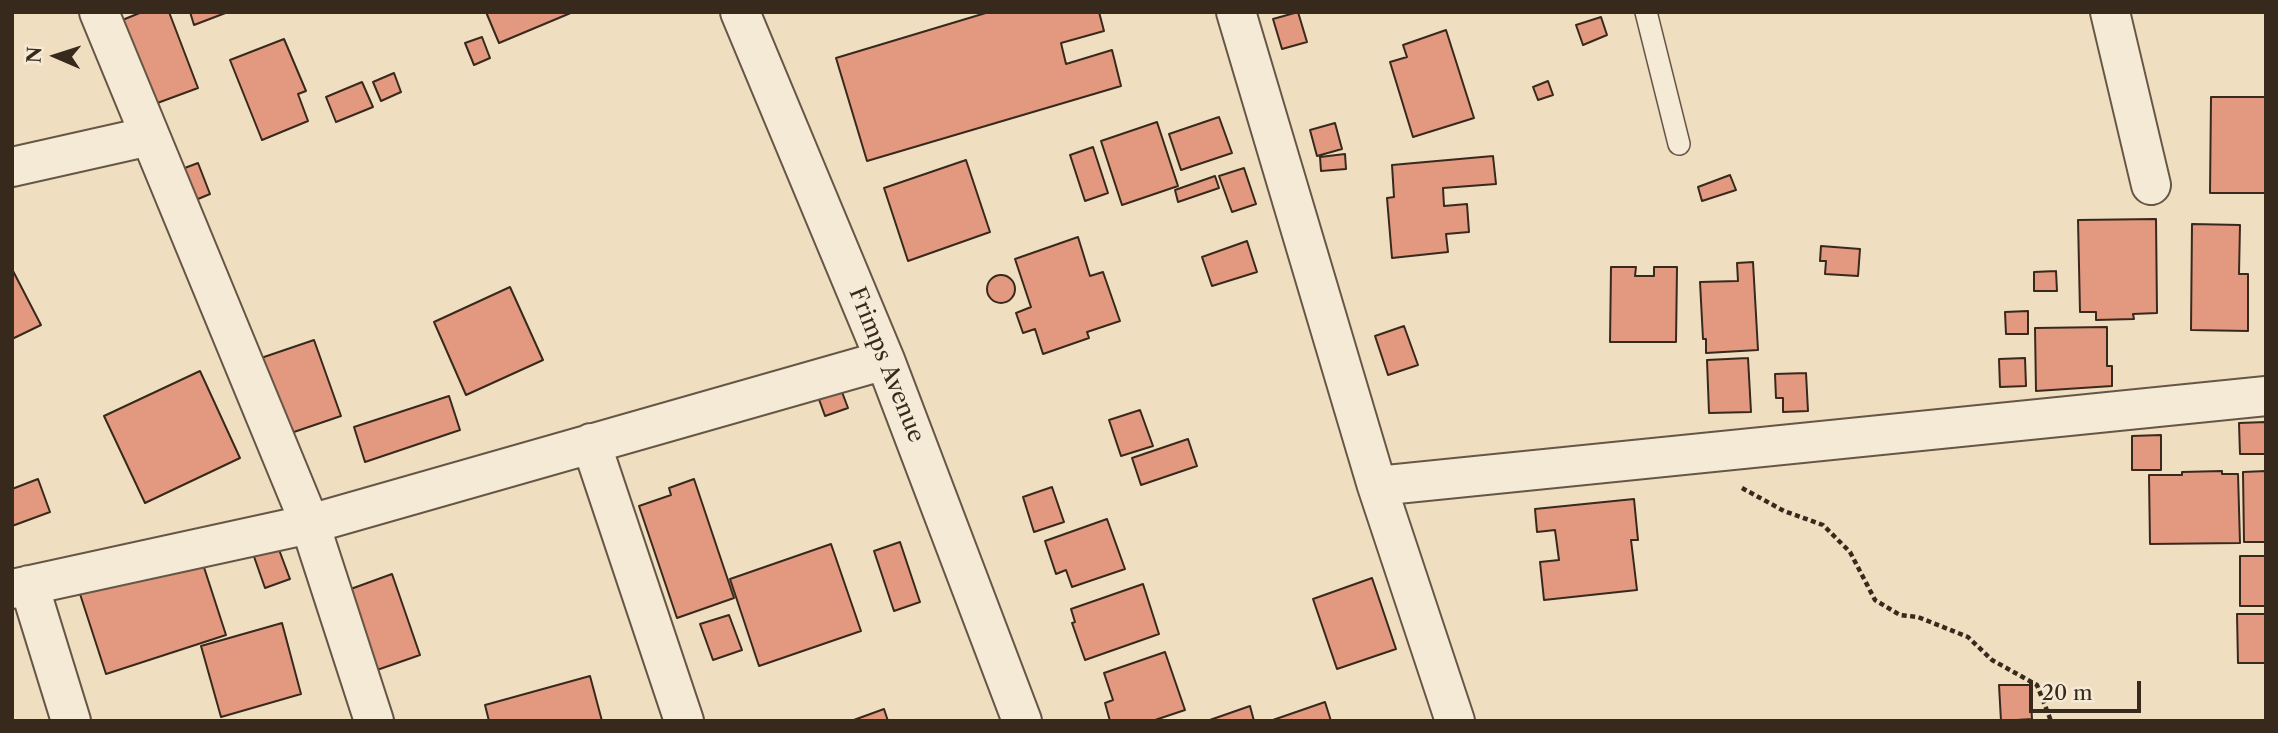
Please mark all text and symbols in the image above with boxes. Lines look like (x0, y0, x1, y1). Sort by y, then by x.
north arrow (21, 21, 91, 91)
text: N (23, 46, 46, 64)
street label: Frimps Avenue (842, 283, 930, 447)
scale bar (2033, 666, 2145, 710)
text: 20 m (2042, 680, 2093, 705)

